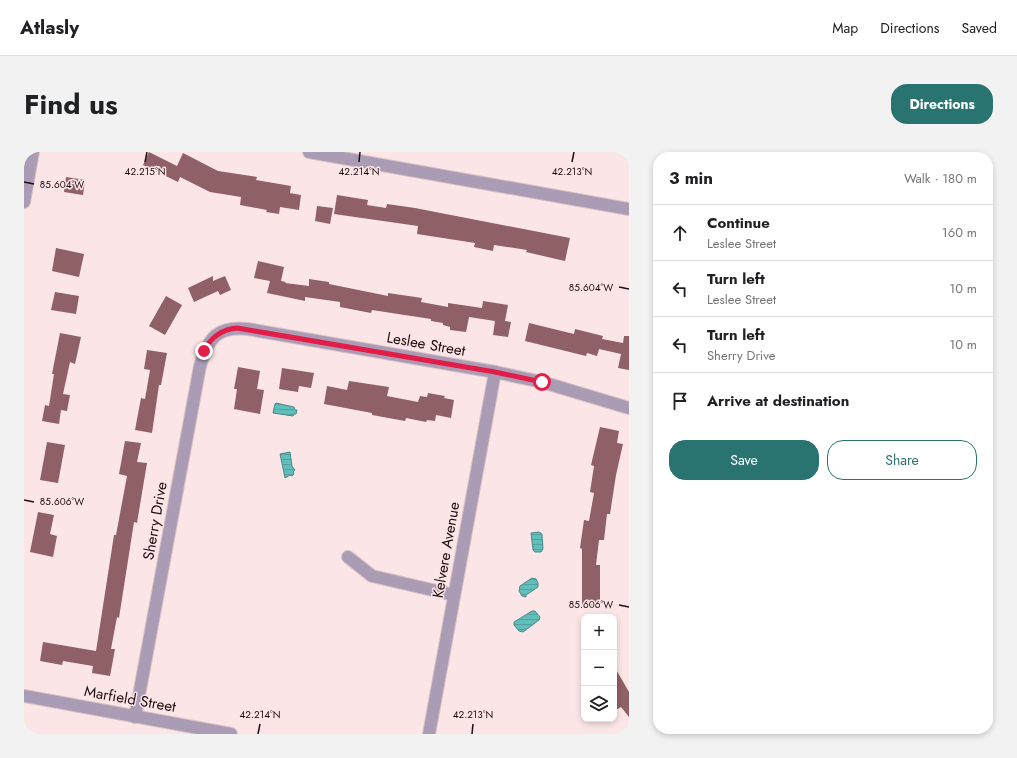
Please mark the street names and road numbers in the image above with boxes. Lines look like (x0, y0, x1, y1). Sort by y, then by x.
street label: Leslee Street (385, 326, 468, 362)
street label: Sherry Drive (137, 480, 173, 562)
street label: Kelvere Avenue (427, 500, 465, 600)
street label: Marfield Street (82, 680, 178, 718)

